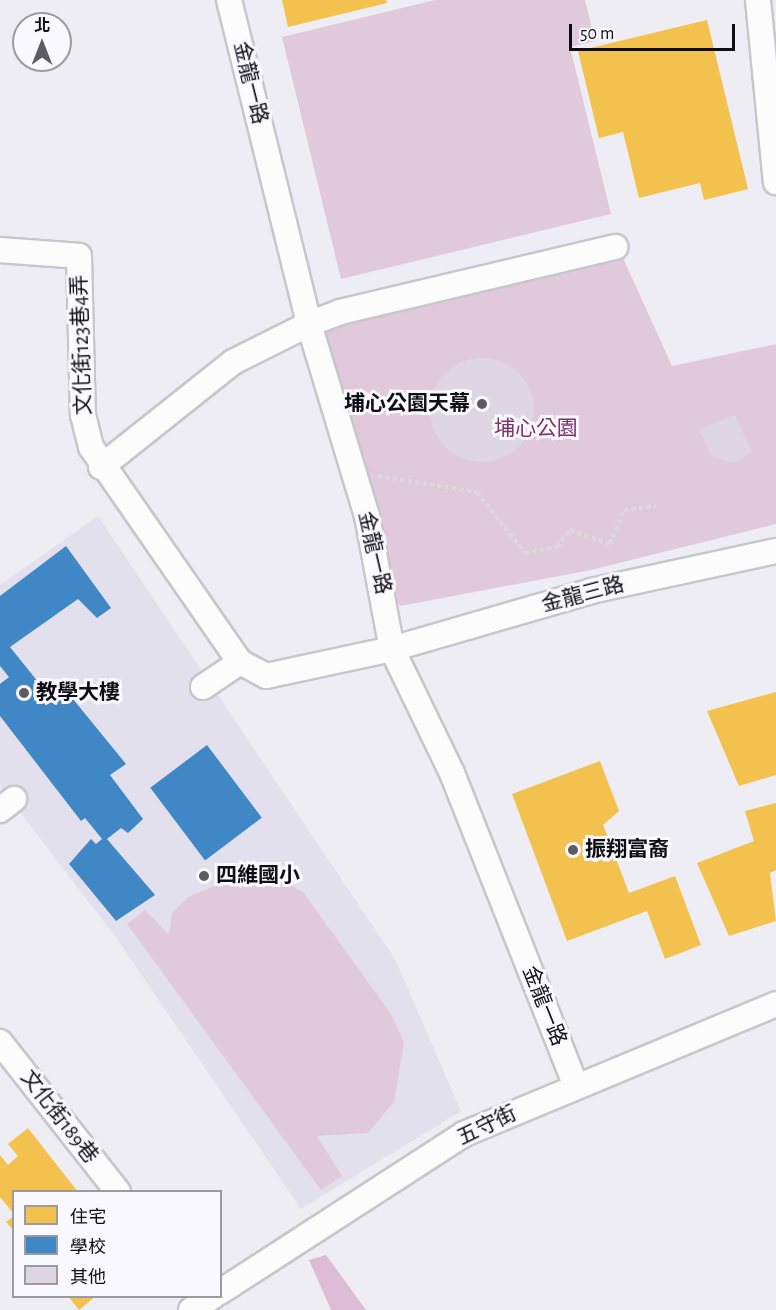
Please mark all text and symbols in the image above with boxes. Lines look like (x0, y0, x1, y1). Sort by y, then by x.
north arrow (12, 12, 72, 72)
scale bar (572, 12, 738, 50)
text: 北 (34, 18, 50, 34)
text: 50 m (580, 25, 614, 43)
street label: 金龍一路 (228, 39, 272, 127)
street label: 文化街123巷4弄 (67, 274, 97, 416)
place label: 埔心公園天幕 (344, 391, 470, 417)
marker: 埔心公園天幕 (475, 397, 489, 411)
park label: 埔心公園 (494, 416, 578, 442)
street label: 金龍一路 (352, 509, 396, 597)
street label: 金龍三路 (539, 572, 627, 618)
place label: 教學大樓 (36, 680, 120, 706)
marker: 教學大樓 (17, 686, 31, 700)
place label: 振翔富裔 (585, 837, 669, 863)
marker: 振翔富裔 (566, 843, 580, 857)
place label: 四維國小 (216, 863, 300, 889)
marker: 四維國小 (197, 869, 211, 883)
street label: 金龍一路 (517, 962, 571, 1050)
street label: 文化街189巷 (15, 1065, 103, 1169)
street label: 五守街 (453, 1101, 521, 1151)
legend (12, 1190, 222, 1298)
text: 住宅 (70, 1209, 106, 1227)
text: 學校 (70, 1239, 106, 1257)
text: 其他 (70, 1269, 106, 1287)

